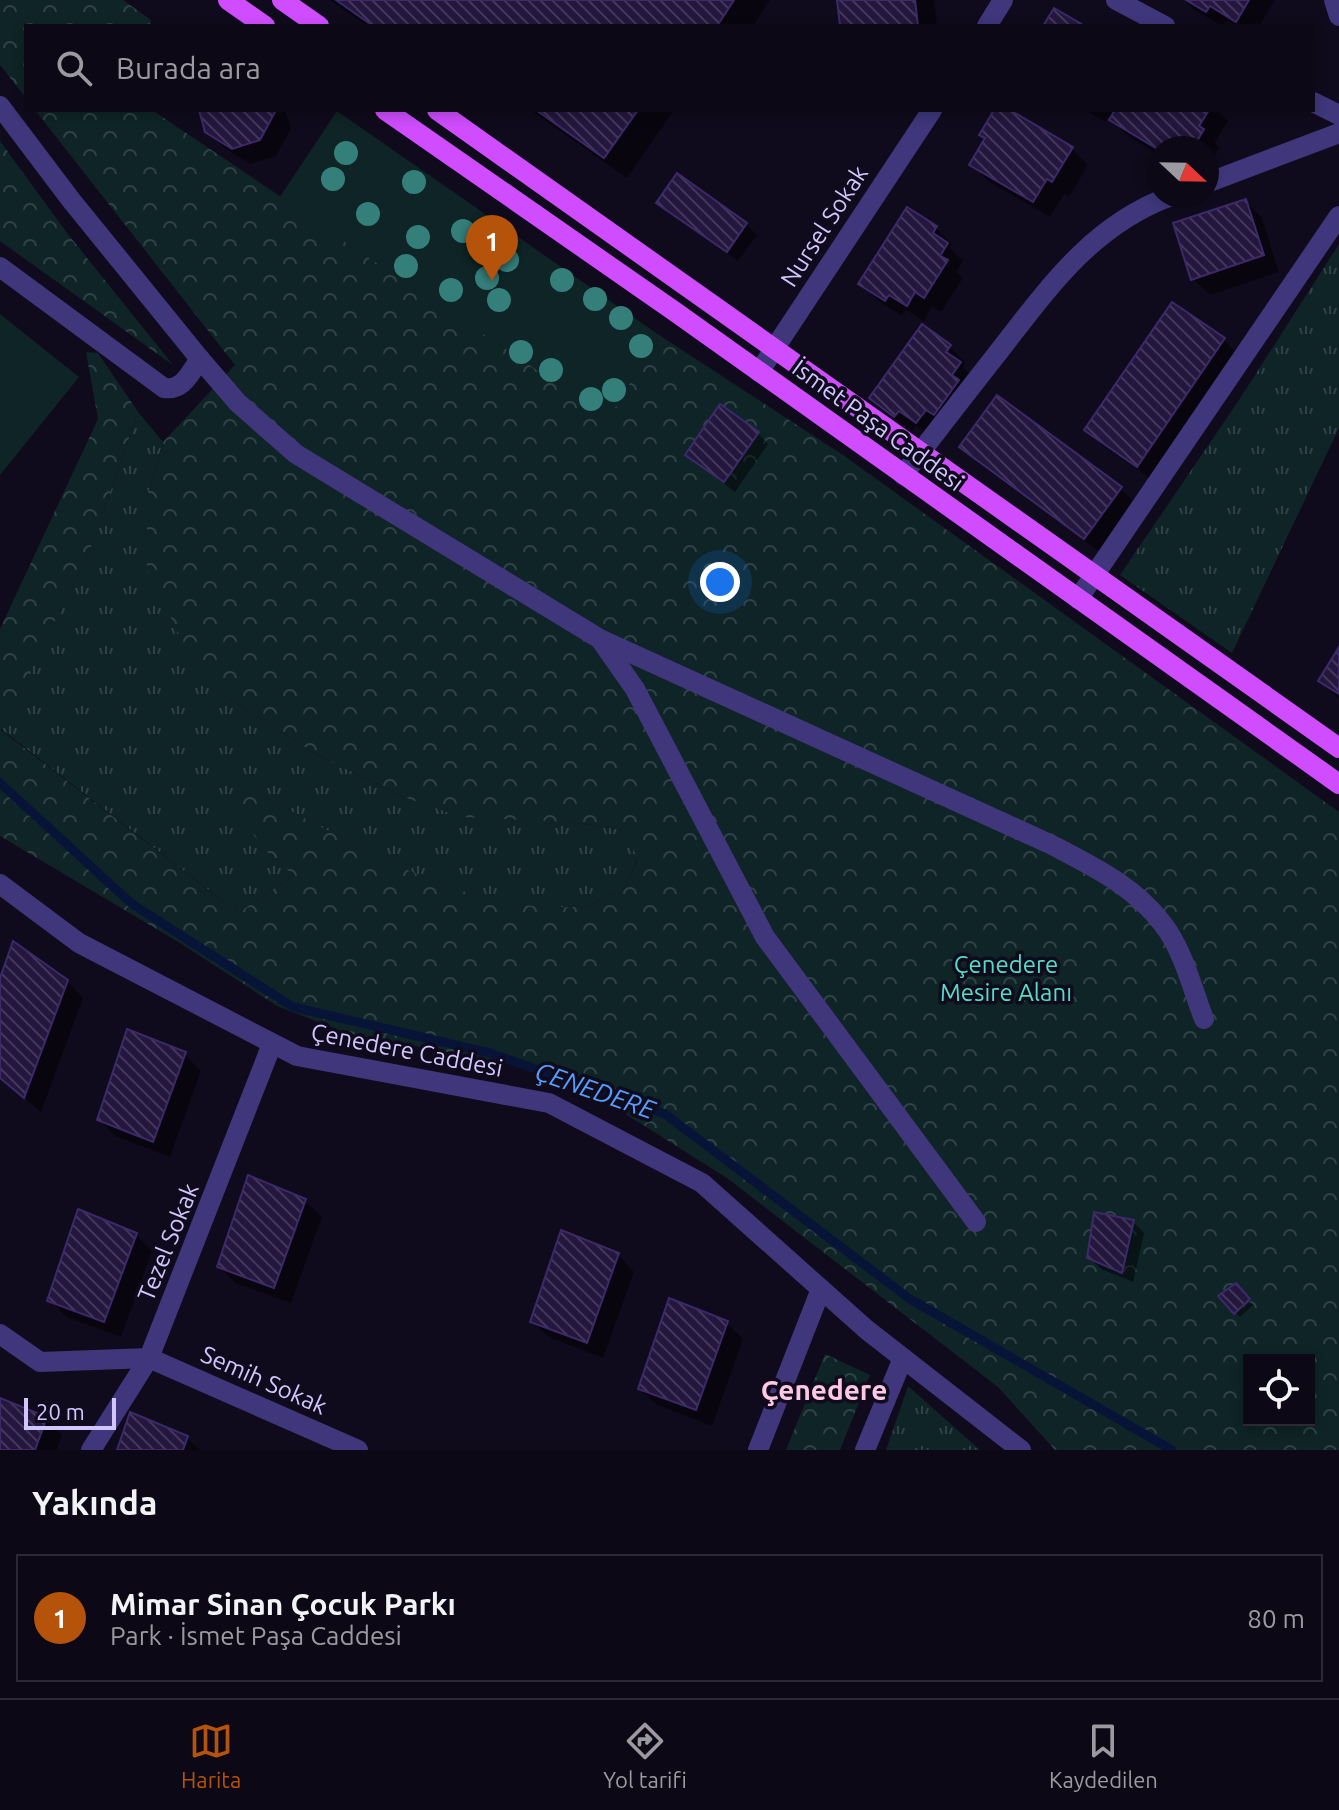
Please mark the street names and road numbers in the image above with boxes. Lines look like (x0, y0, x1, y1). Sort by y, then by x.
street label: Nursel Sokak (775, 161, 873, 291)
street label: İsmet Paşa Caddesi (787, 354, 969, 496)
street label: Çenedere Caddesi (309, 1018, 505, 1082)
street label: Tezel Sokak (132, 1179, 204, 1305)
street label: Semih Sokak (197, 1340, 331, 1420)

